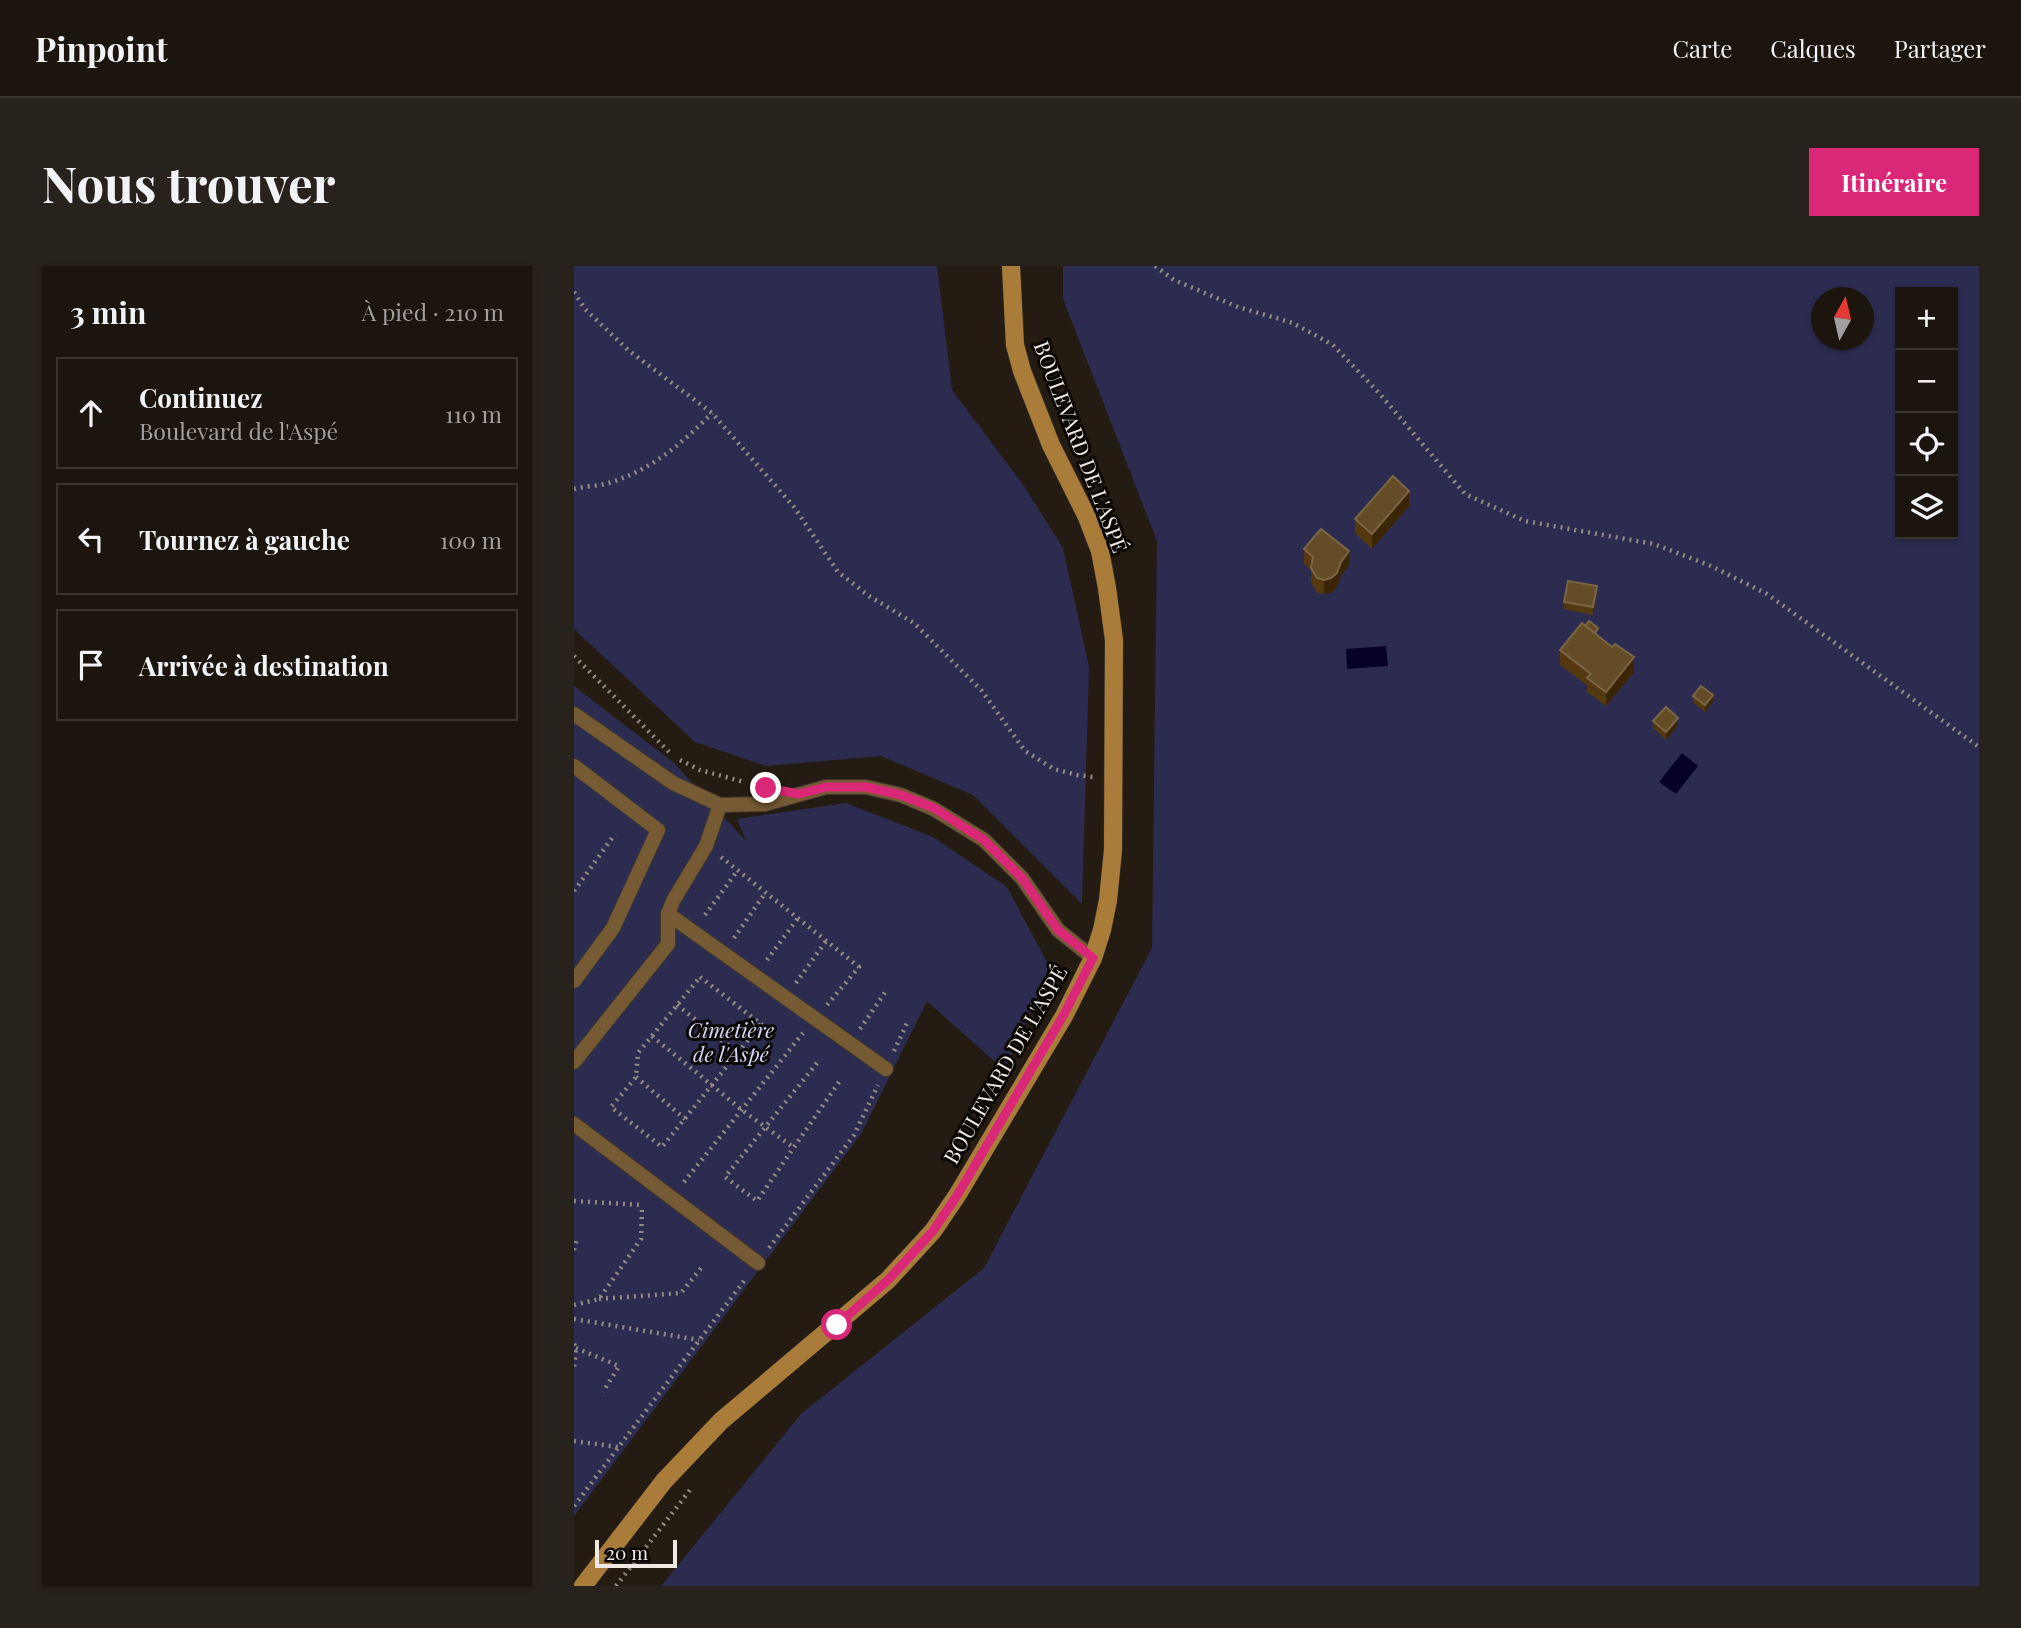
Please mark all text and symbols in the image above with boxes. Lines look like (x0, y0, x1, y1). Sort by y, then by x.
text: Pinpoint (35, 26, 168, 70)
text: Carte (1673, 32, 1732, 64)
text: Calques (1770, 32, 1856, 64)
text: Partager (1894, 32, 1986, 64)
button: Itinéraire (1809, 148, 1979, 216)
text: Nous trouver (42, 150, 335, 215)
north arrow (1811, 287, 1874, 350)
map controls (1895, 287, 1958, 539)
button: + (1895, 287, 1958, 350)
text: 3 min (70, 292, 146, 332)
text: À pied · 210 m (362, 296, 504, 327)
street label: BOULEVARD DE L'ASPÉ (1029, 336, 1135, 556)
button: − (1895, 350, 1958, 413)
text: Continuez (139, 380, 262, 415)
icon: ahead (72, 394, 110, 432)
text: 110 m (445, 398, 502, 429)
button: locate (1895, 413, 1958, 476)
text: Boulevard de l'Aspé (139, 415, 338, 446)
button: layers (1895, 476, 1958, 539)
icon: left (72, 520, 110, 558)
text: Tournez à gauche (139, 522, 350, 557)
text: 100 m (440, 524, 502, 555)
icon: arrive (72, 646, 110, 684)
text: Arrivée à destination (139, 648, 389, 683)
route end (750, 772, 781, 803)
street label: BOULEVARD DE L'ASPÉ (936, 960, 1073, 1168)
park label: Cimetière de l'Aspé (688, 1015, 774, 1067)
route start (821, 1309, 852, 1340)
scale bar (595, 1537, 677, 1569)
text: 20 m (606, 1539, 648, 1565)

